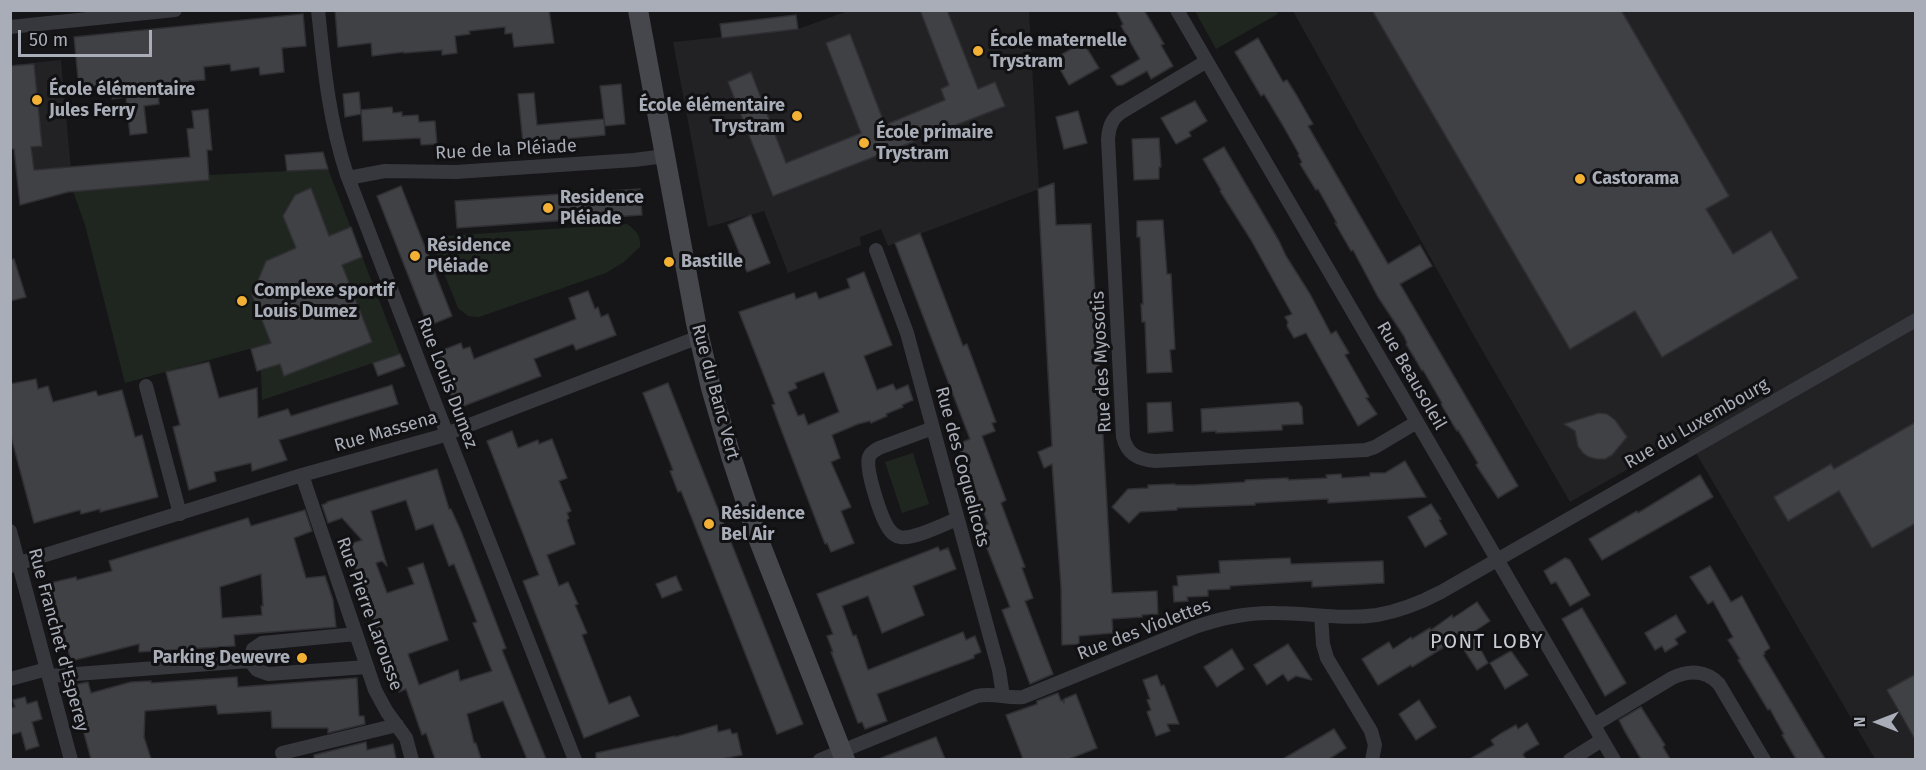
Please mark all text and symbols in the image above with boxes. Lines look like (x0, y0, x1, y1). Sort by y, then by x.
scale bar (21, 18, 154, 56)
text: 50 m (29, 29, 68, 51)
place label: École maternelle Trystram (990, 30, 1127, 72)
marker: École maternelle Trystram (971, 44, 985, 58)
place label: École élémentaire Jules Ferry (49, 79, 195, 122)
marker: École élémentaire Jules Ferry (30, 93, 44, 107)
place label: École élémentaire Trystram (639, 95, 785, 138)
marker: École élémentaire Trystram (790, 109, 804, 123)
place label: École primaire Trystram (876, 122, 993, 164)
street label: Rue de la Pléiade (435, 136, 577, 164)
marker: École primaire Trystram (857, 136, 871, 150)
place label: Castorama (1592, 168, 1679, 190)
marker: Castorama (1573, 172, 1587, 186)
place label: Residence Pléiade (560, 187, 644, 230)
marker: Residence Pléiade (541, 201, 555, 215)
place label: Résidence Pléiade (427, 235, 511, 278)
marker: Résidence Pléiade (408, 249, 422, 263)
place label: Bastille (681, 251, 743, 273)
marker: Bastille (662, 255, 676, 269)
place label: Complexe sportif Louis Dumez (254, 280, 394, 322)
street label: Rue des Myosotis (1088, 291, 1116, 433)
marker: Complexe sportif Louis Dumez (235, 294, 249, 308)
street label: Rue Louis Dumez (412, 314, 482, 452)
street label: Rue Beausoleil (1371, 318, 1451, 434)
street label: Rue du Banc Vert (687, 322, 743, 462)
street label: Rue du Luxembourg (1621, 374, 1773, 474)
street label: Rue des Coquelicots (930, 385, 994, 549)
street label: Rue Massena (332, 407, 440, 457)
place label: Résidence Bel Air (721, 503, 805, 546)
marker: Résidence Bel Air (702, 517, 716, 531)
street label: Rue Pierre Larousse (331, 534, 407, 694)
street label: Rue Franchet d'Esperey (23, 546, 93, 734)
street label: Rue des Violettes (1074, 595, 1214, 665)
district label: PONT LOBY (1430, 630, 1544, 654)
place label: Parking Dewevre (153, 647, 290, 669)
marker: Parking Dewevre (295, 651, 309, 665)
north arrow (1848, 692, 1908, 752)
text: N (1850, 717, 1869, 727)

